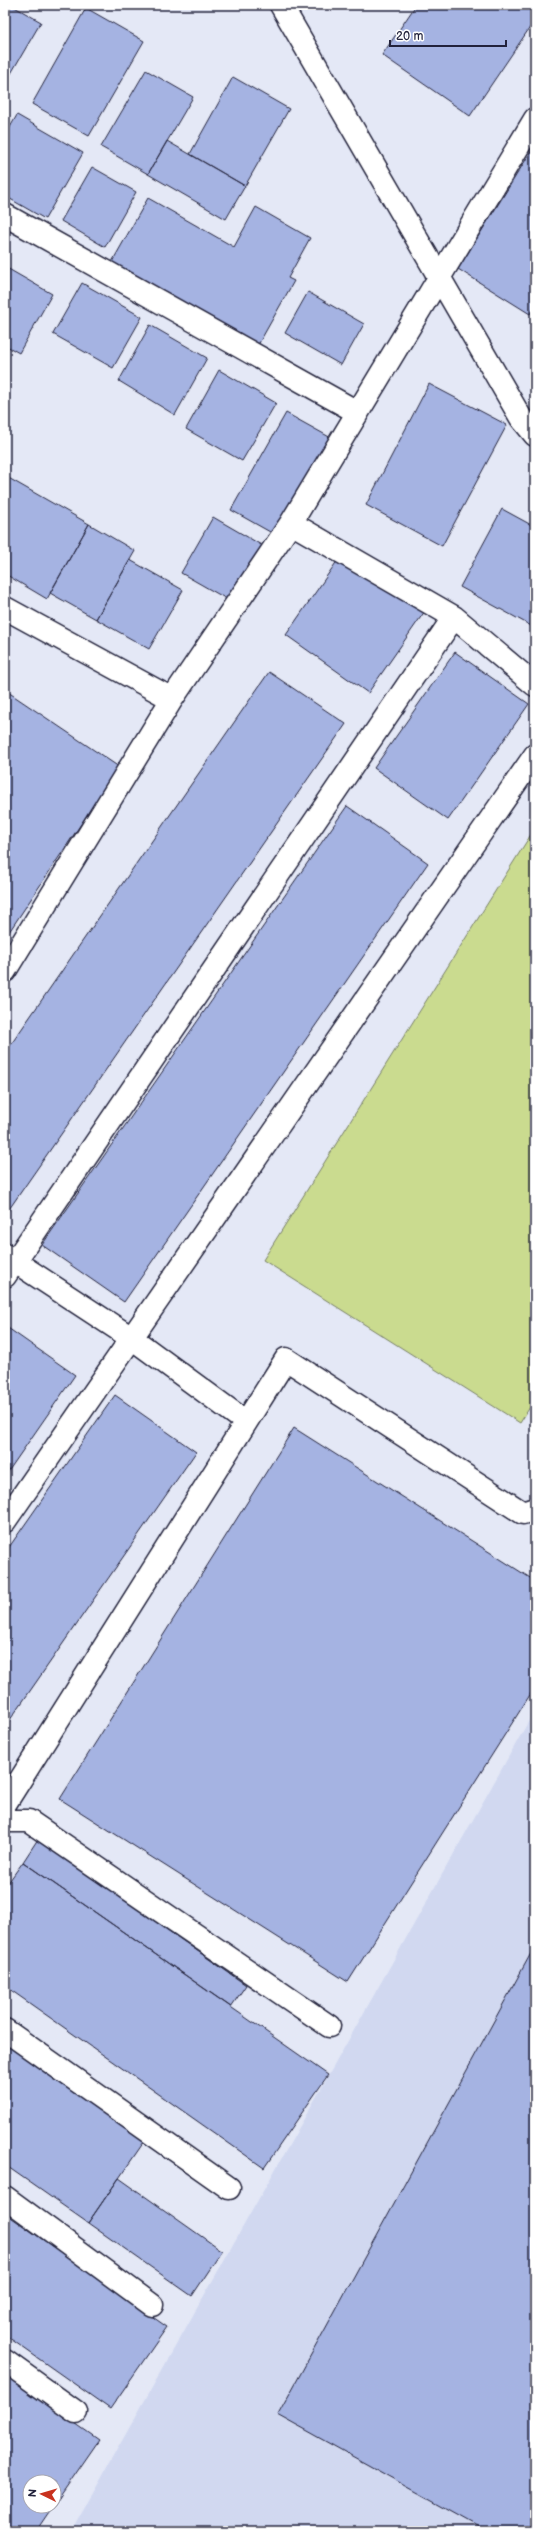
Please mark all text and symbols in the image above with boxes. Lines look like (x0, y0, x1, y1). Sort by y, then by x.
scale bar (390, 22, 506, 48)
text: 20 m (396, 29, 423, 44)
north arrow (22, 2474, 62, 2514)
text: N (26, 2488, 39, 2498)

